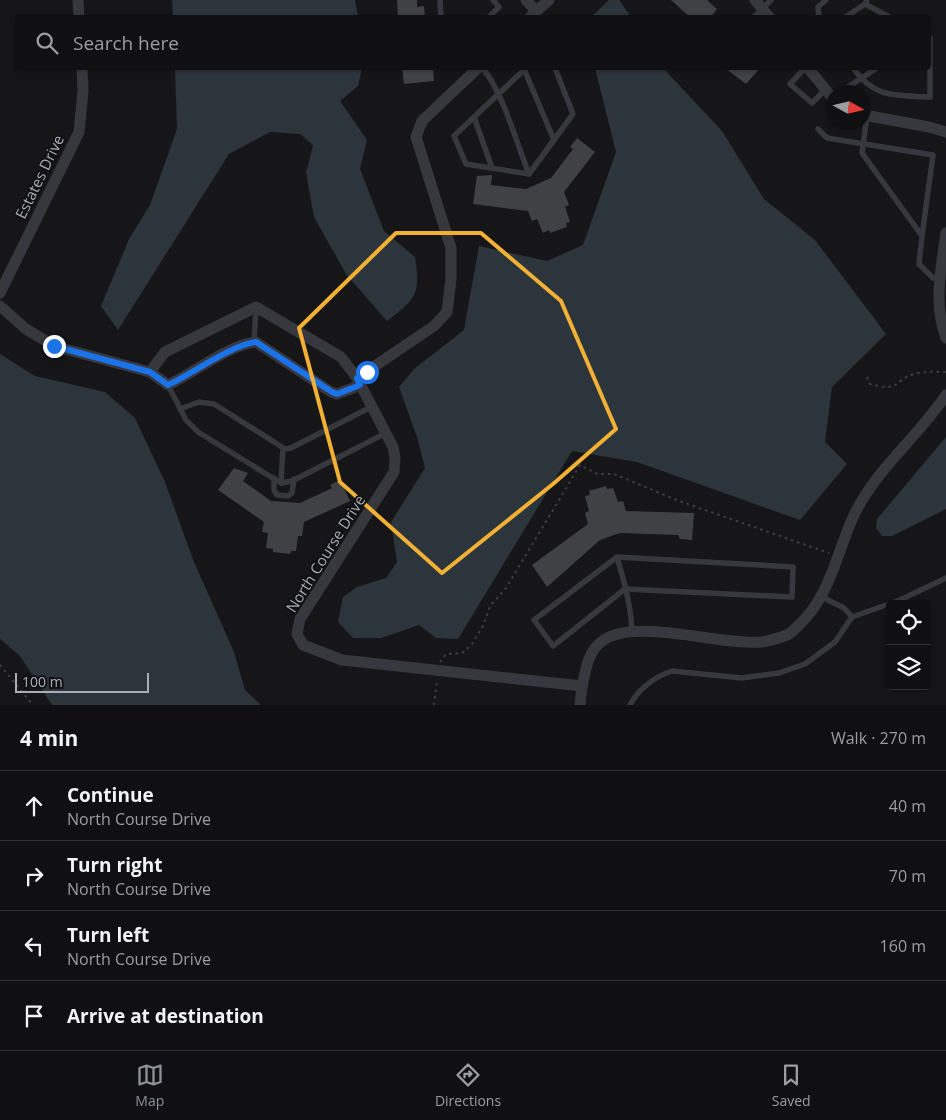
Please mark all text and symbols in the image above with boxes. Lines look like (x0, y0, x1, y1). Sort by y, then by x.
search box (15, 15, 931, 70)
icon: search (33, 29, 61, 57)
text: Search here (73, 30, 179, 56)
north arrow (826, 85, 871, 130)
street label: Estates Drive (10, 131, 68, 222)
route end (43, 335, 66, 358)
route start (356, 361, 379, 384)
street label: North Course Drive (281, 491, 369, 616)
map controls (886, 600, 931, 690)
button: locate (886, 600, 931, 645)
button: layers (886, 645, 931, 690)
scale bar (15, 670, 149, 693)
text: 100 m (22, 672, 63, 691)
text: 4 min (20, 724, 78, 752)
text: Walk · 270 m (831, 727, 926, 749)
text: Continue (67, 782, 154, 808)
icon: ahead (20, 792, 48, 820)
text: 40 m (889, 795, 926, 817)
text: North Course Drive (67, 808, 211, 830)
text: Turn right (67, 852, 162, 878)
icon: right (20, 862, 48, 890)
text: 70 m (889, 865, 926, 887)
text: North Course Drive (67, 878, 211, 900)
text: Turn left (67, 922, 149, 948)
icon: left (20, 932, 48, 960)
text: 160 m (880, 935, 926, 957)
text: North Course Drive (67, 948, 211, 970)
icon: arrive (20, 1002, 48, 1030)
text: Arrive at destination (67, 1003, 264, 1029)
tab: Map (135, 1061, 164, 1110)
tab: Directions (435, 1061, 501, 1110)
tab: Saved (772, 1061, 811, 1110)

